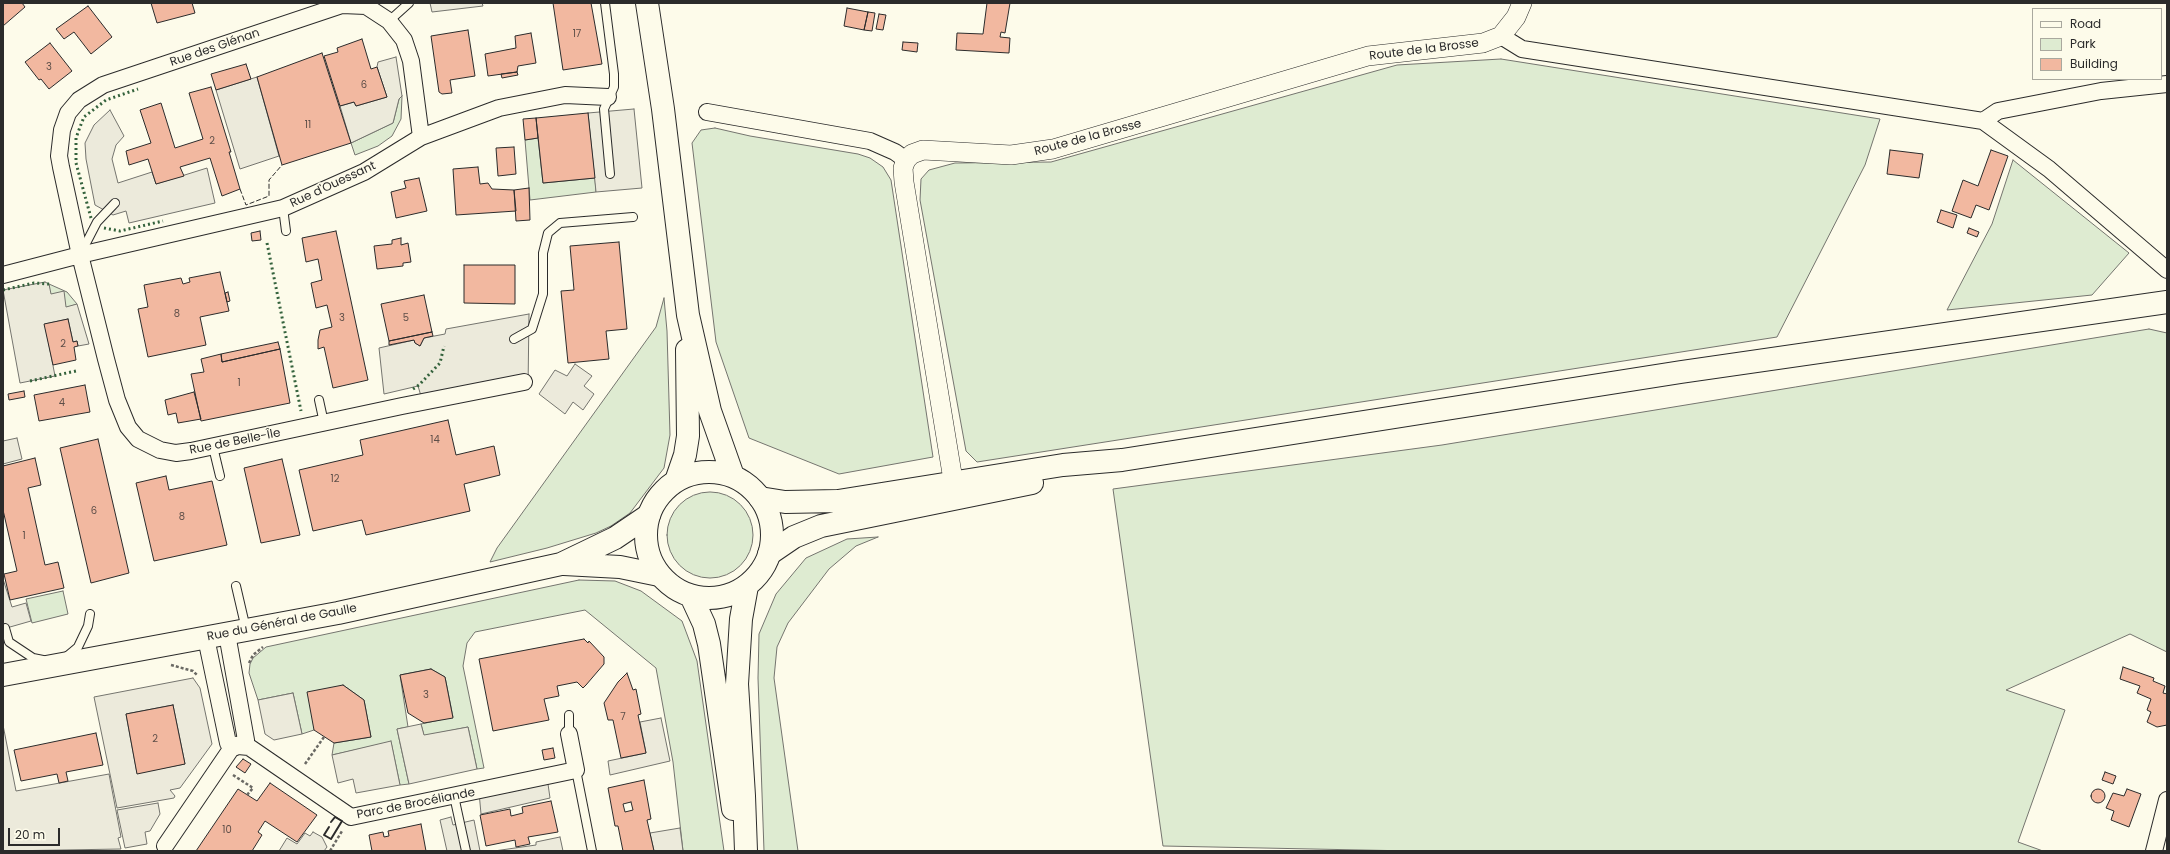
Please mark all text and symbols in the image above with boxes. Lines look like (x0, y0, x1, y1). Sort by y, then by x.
legend (2032, 8, 2162, 80)
text: Road (2070, 15, 2101, 32)
street label: Rue des Glénan (168, 26, 262, 70)
house number: 17 (573, 28, 581, 40)
text: Park (2070, 35, 2096, 52)
street label: Route de la Brosse (1368, 36, 1480, 64)
text: Building (2070, 55, 2118, 72)
house number: 3 (46, 61, 52, 73)
house number: 6 (361, 79, 367, 91)
street label: Route de la Brosse (1033, 117, 1143, 159)
house number: 11 (305, 119, 311, 131)
house number: 2 (209, 135, 215, 147)
street label: Rue d'Ouessant (288, 159, 378, 211)
house number: 8 (174, 308, 180, 320)
house number: 3 (339, 312, 345, 324)
house number: 5 (403, 312, 409, 324)
house number: 2 (60, 338, 66, 350)
house number: 1 (237, 377, 241, 389)
house number: 4 (59, 397, 65, 409)
street label: Rue de Belle-Île (188, 426, 282, 458)
house number: 14 (430, 434, 440, 446)
house number: 12 (331, 473, 339, 485)
house number: 6 (91, 505, 97, 517)
house number: 8 (179, 511, 185, 523)
house number: 1 (22, 530, 26, 542)
street label: Rue du Général de Gaulle (206, 601, 358, 645)
house number: 3 (423, 689, 429, 701)
house number: 7 (620, 711, 626, 723)
house number: 2 (152, 733, 158, 745)
street label: Parc de Brocéliande (356, 785, 476, 823)
scale bar (10, 820, 62, 846)
house number: 10 (222, 824, 232, 836)
text: 20 m (15, 826, 45, 843)

